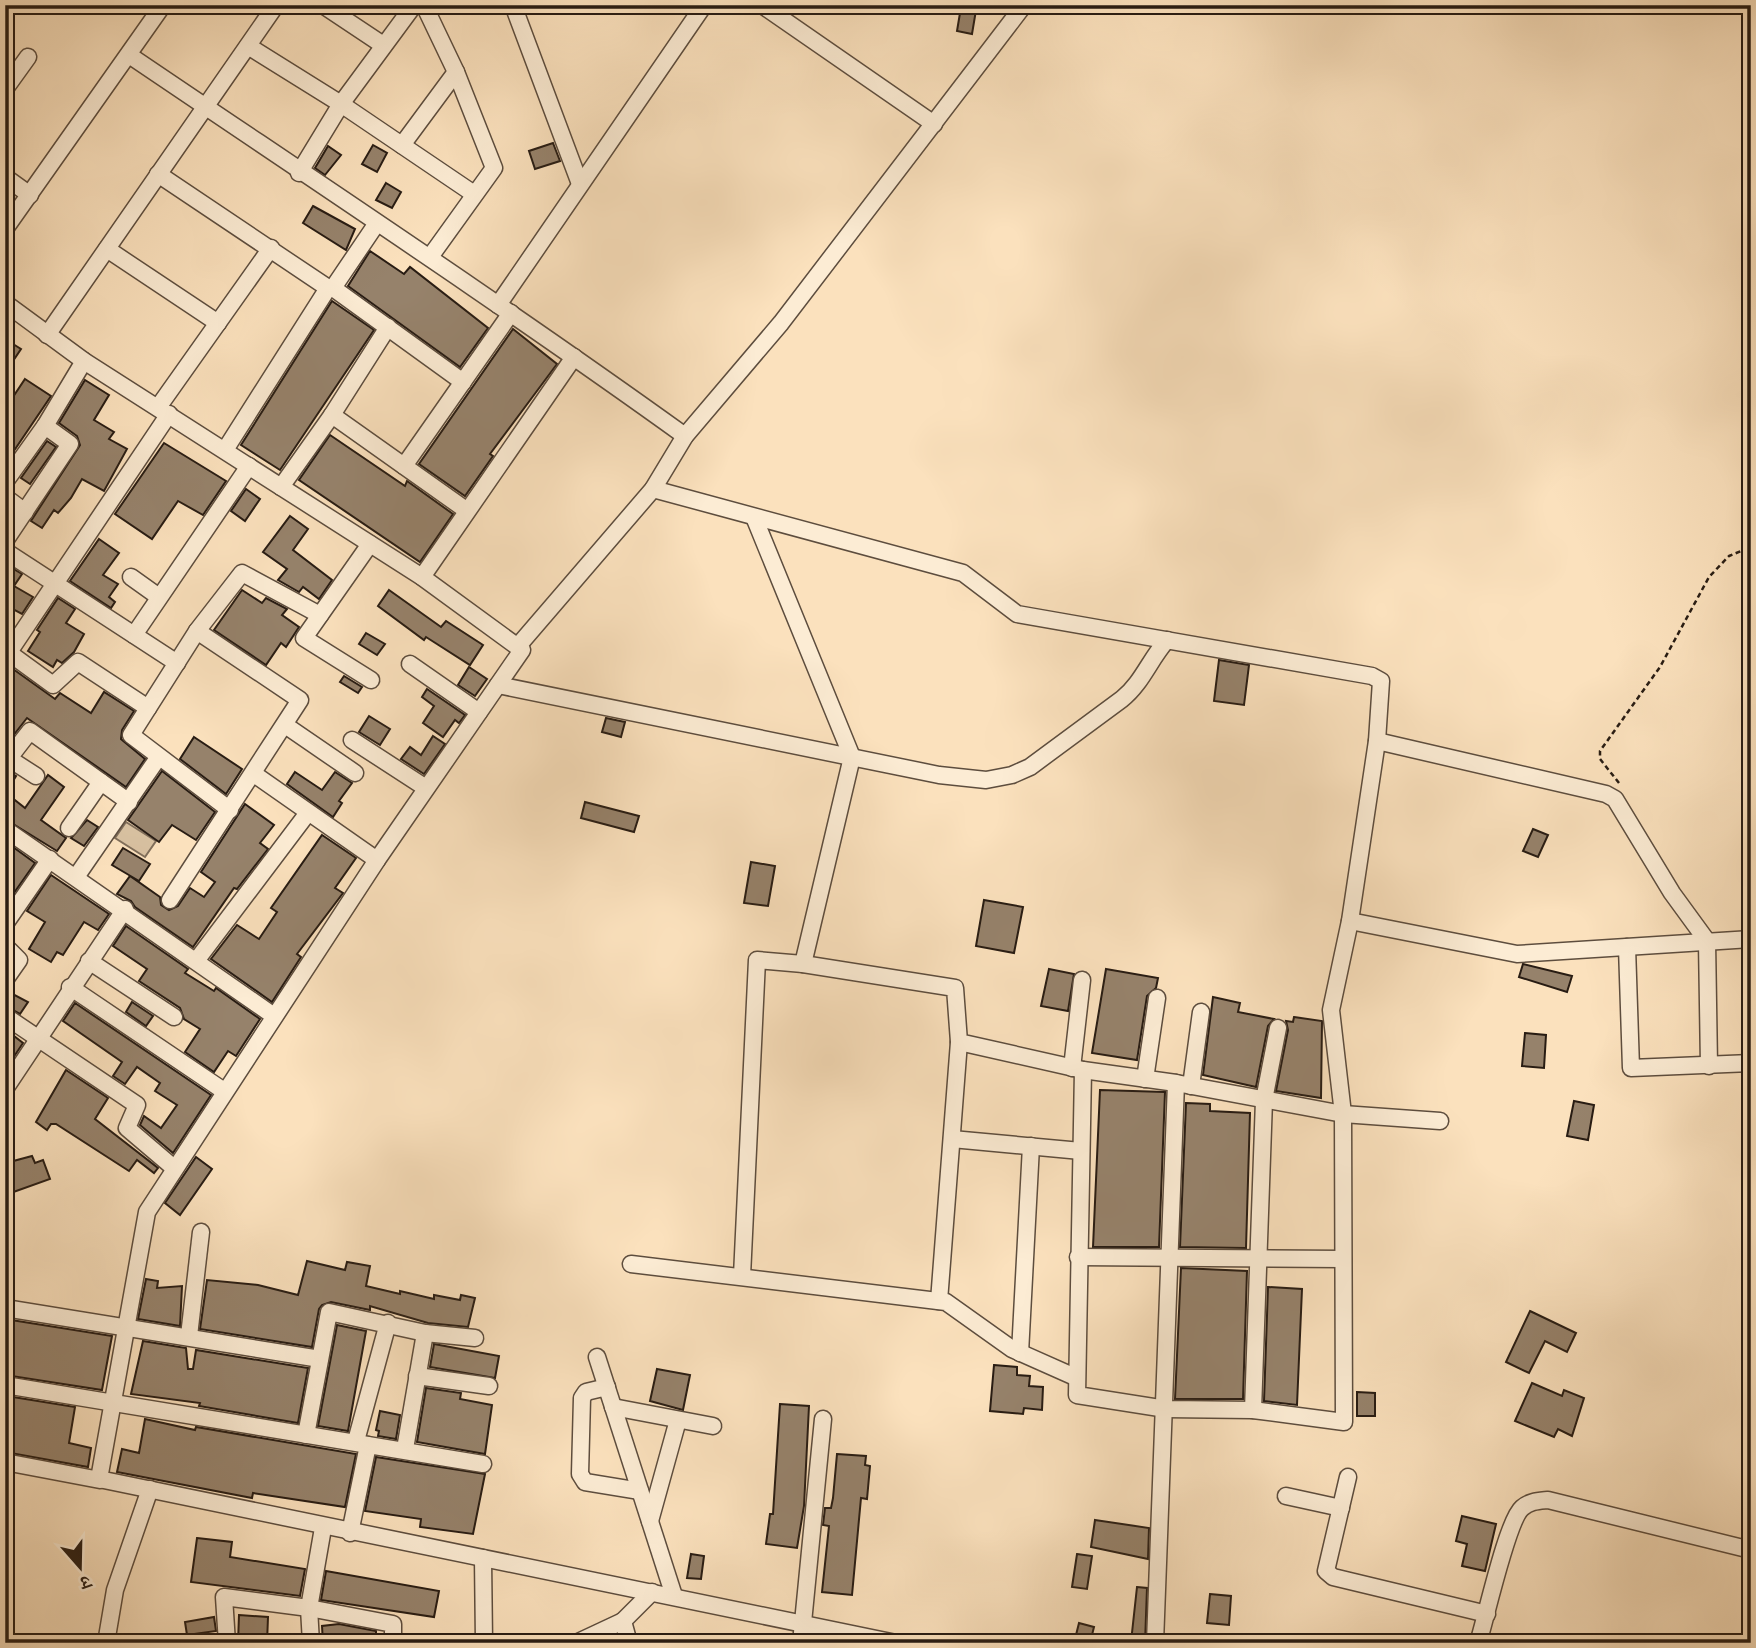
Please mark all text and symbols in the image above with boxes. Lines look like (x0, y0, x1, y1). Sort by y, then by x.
north arrow (46, 1532, 116, 1602)
text: उ (76, 1569, 96, 1595)

